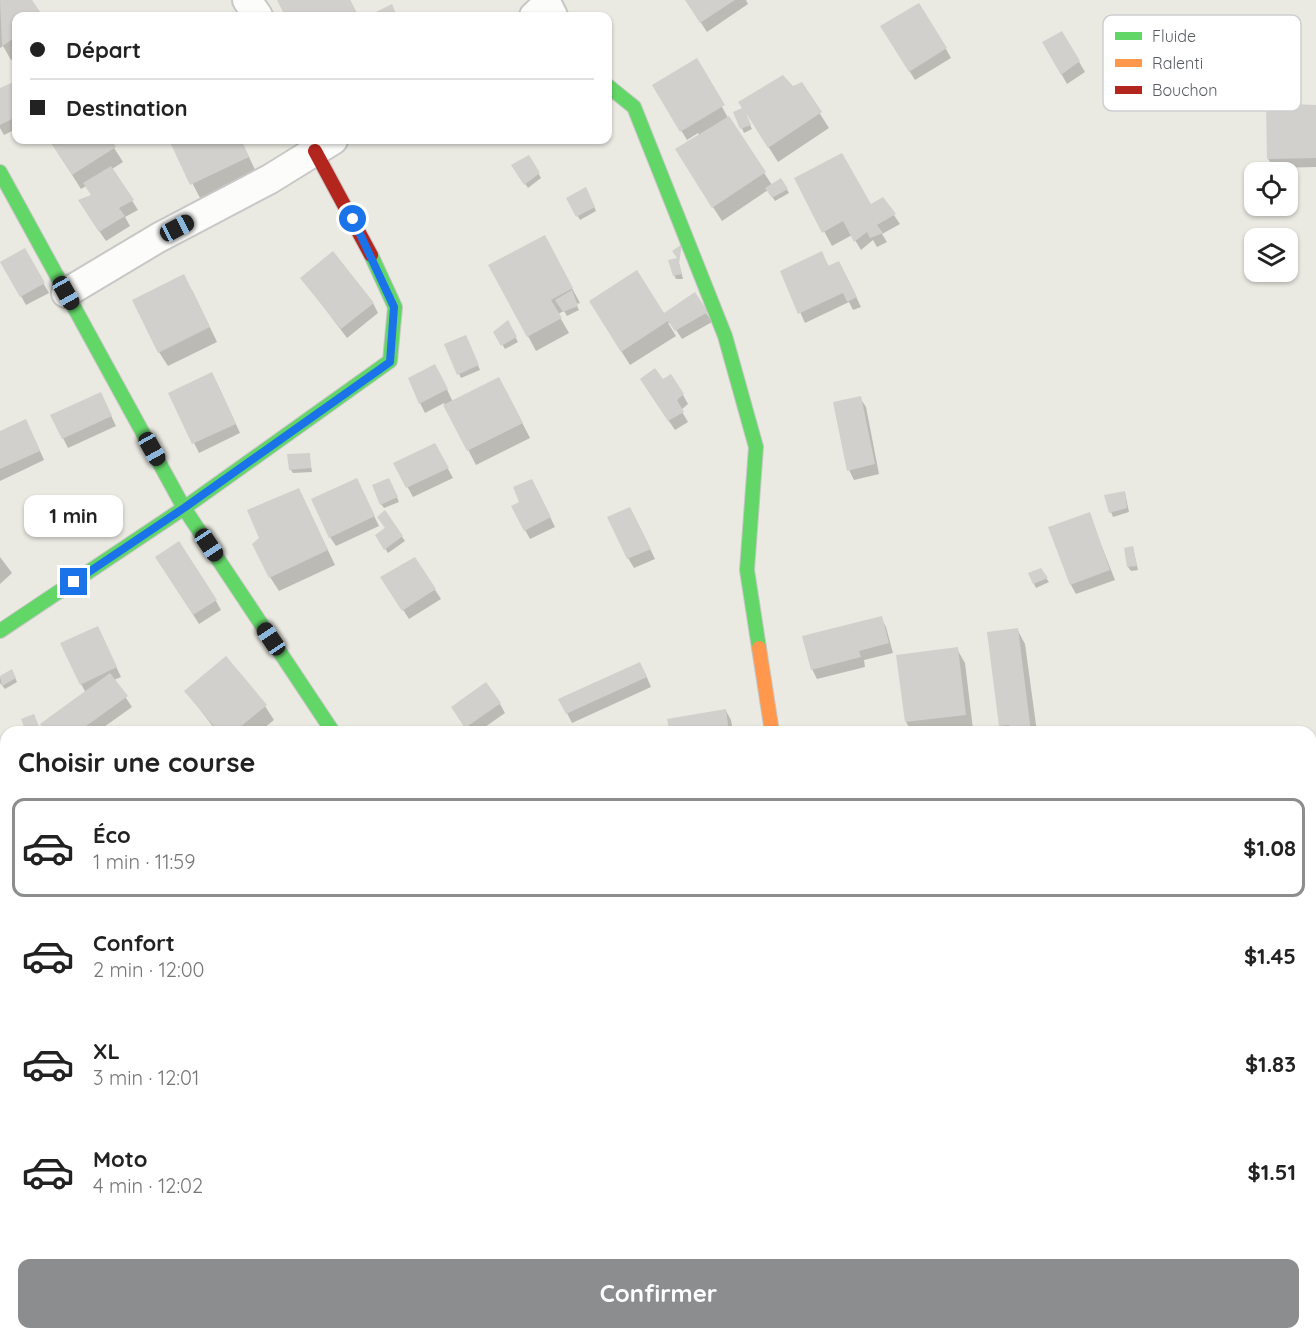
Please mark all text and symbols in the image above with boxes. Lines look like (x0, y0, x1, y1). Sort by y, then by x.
legend (1103, 15, 1301, 111)
text: Fluide (1152, 26, 1196, 46)
text: Départ (66, 36, 141, 64)
text: Ralenti (1152, 53, 1203, 73)
text: Bouchon (1152, 80, 1217, 100)
text: Destination (66, 94, 188, 122)
map controls (1244, 162, 1298, 282)
button: locate (1244, 162, 1298, 216)
route start (339, 205, 366, 232)
car (157, 212, 197, 244)
button: layers (1244, 228, 1298, 282)
car (49, 273, 83, 313)
car (135, 429, 169, 469)
callout: 1 min (25, 495, 124, 537)
text: 1 min (49, 503, 98, 528)
car (191, 525, 227, 565)
route end (60, 568, 87, 595)
car (253, 619, 289, 659)
text: Choisir une course (18, 745, 255, 779)
icon: car (21, 821, 75, 875)
text: Éco (93, 821, 131, 849)
text: $1.08 (1243, 834, 1296, 862)
text: 1 min · 11:59 (93, 849, 195, 874)
icon: car (21, 929, 75, 983)
text: Confort (93, 929, 175, 957)
text: $1.45 (1244, 942, 1296, 970)
text: 2 min · 12:00 (93, 957, 204, 982)
icon: car (21, 1037, 75, 1091)
text: XL (93, 1037, 120, 1065)
text: $1.83 (1245, 1050, 1296, 1078)
text: 3 min · 12:01 (93, 1065, 199, 1090)
icon: car (21, 1145, 75, 1199)
text: Moto (93, 1145, 147, 1173)
text: $1.51 (1248, 1158, 1296, 1186)
text: 4 min · 12:02 (93, 1173, 203, 1198)
button: Confirmer (18, 1259, 1299, 1328)

